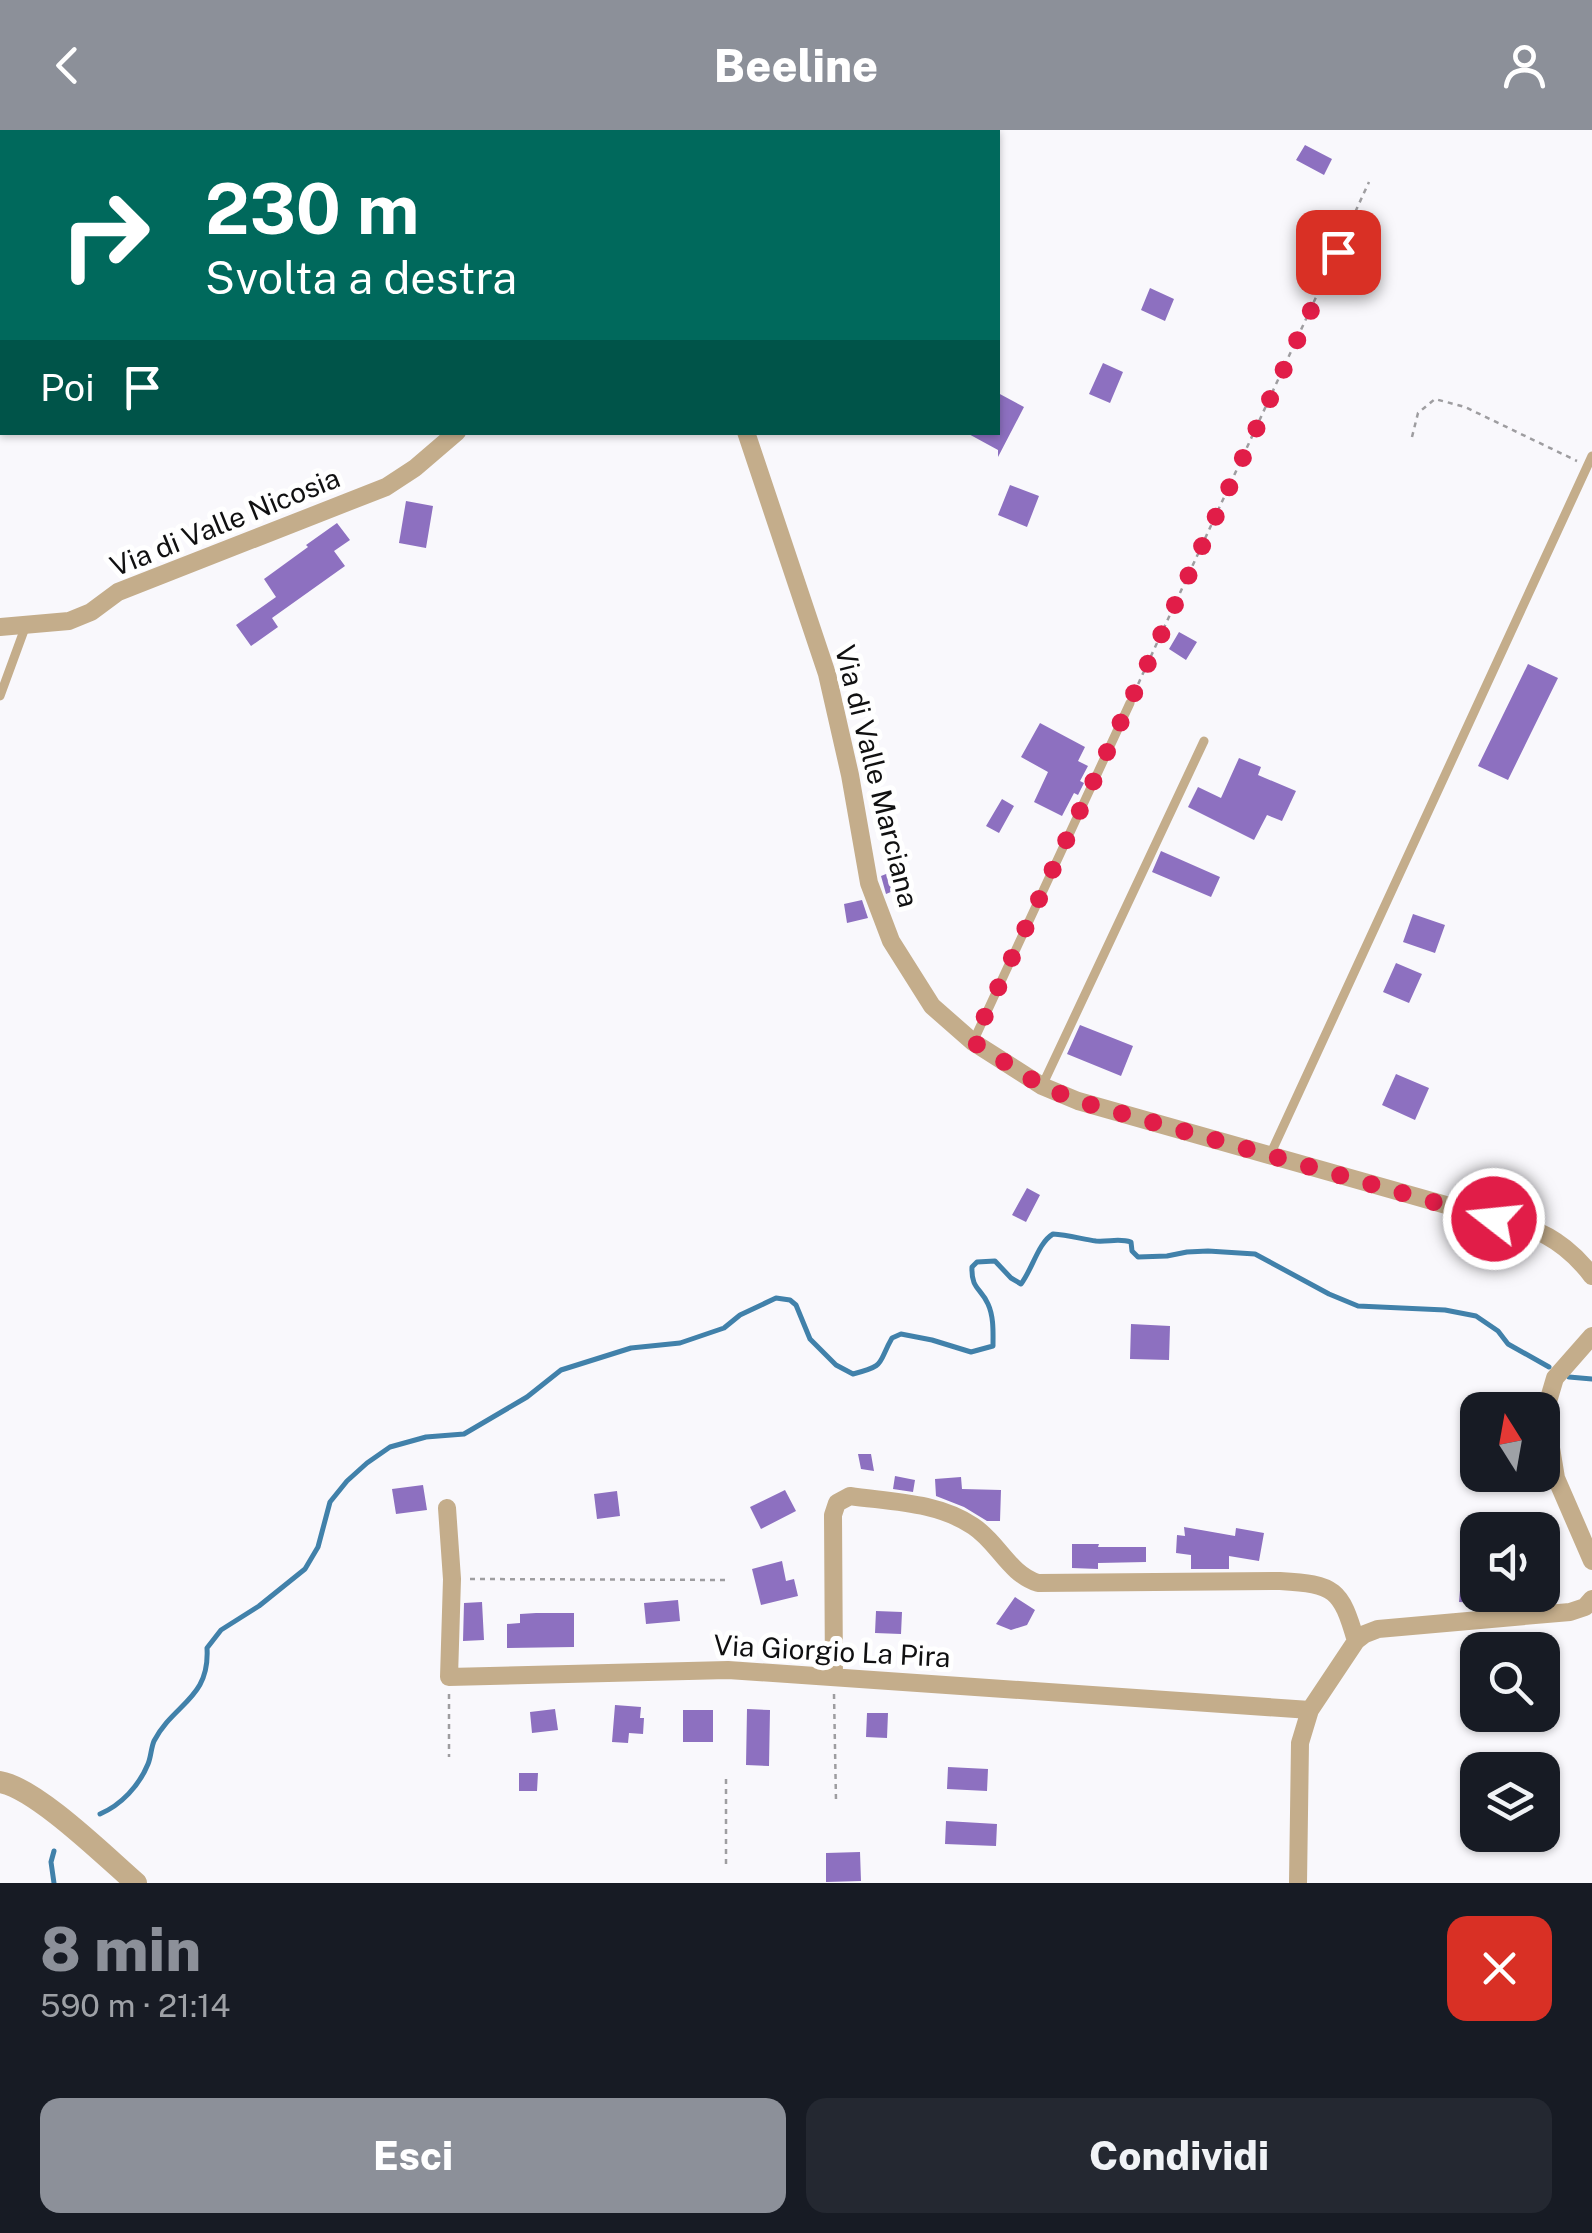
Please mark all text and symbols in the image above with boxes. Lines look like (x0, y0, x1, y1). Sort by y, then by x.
icon: back (40, 38, 95, 93)
icon: person (1497, 38, 1552, 93)
text: Beeline (714, 39, 878, 92)
text: 230 m (205, 167, 419, 250)
icon: right (40, 170, 170, 300)
pin (1296, 210, 1381, 295)
icon: arrive (1311, 225, 1366, 280)
text: Svolta a destra (205, 251, 517, 304)
icon: arrive (115, 360, 170, 415)
text: Poi (40, 365, 95, 410)
street label: Via di Valle Nicosia (105, 460, 344, 583)
street label: Via di Valle Marciana (829, 641, 926, 910)
position arrow (1442, 1167, 1546, 1271)
north arrow (1460, 1392, 1560, 1492)
map controls (1460, 1392, 1560, 1852)
button: sound (1460, 1512, 1560, 1612)
street label: Via Giorgio La Pira (713, 1628, 951, 1673)
button: search (1460, 1632, 1560, 1732)
button: layers (1460, 1752, 1560, 1852)
text: 8 min (40, 1914, 201, 1985)
button: close (1447, 1916, 1552, 2021)
text: 590 m · 21:14 (40, 1987, 230, 2024)
button: Esci (40, 2098, 786, 2213)
button: Condividi (806, 2098, 1552, 2213)

